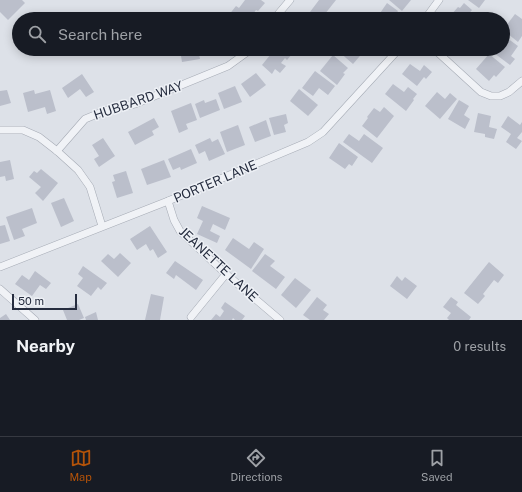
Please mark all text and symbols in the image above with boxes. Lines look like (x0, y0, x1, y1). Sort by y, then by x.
search box (12, 12, 510, 56)
icon: search (26, 23, 48, 45)
text: Search here (58, 26, 142, 43)
street label: HUBBARD WAY (92, 78, 185, 123)
street label: PORTER LANE (171, 157, 259, 206)
street label: JEANETTE LANE (176, 224, 261, 305)
scale bar (12, 292, 77, 311)
text: 50 m (18, 295, 44, 307)
text: Nearby (16, 336, 75, 356)
text: 0 results (453, 339, 506, 354)
tab: Map (69, 447, 92, 483)
tab: Directions (231, 447, 282, 483)
tab: Saved (421, 447, 453, 483)

